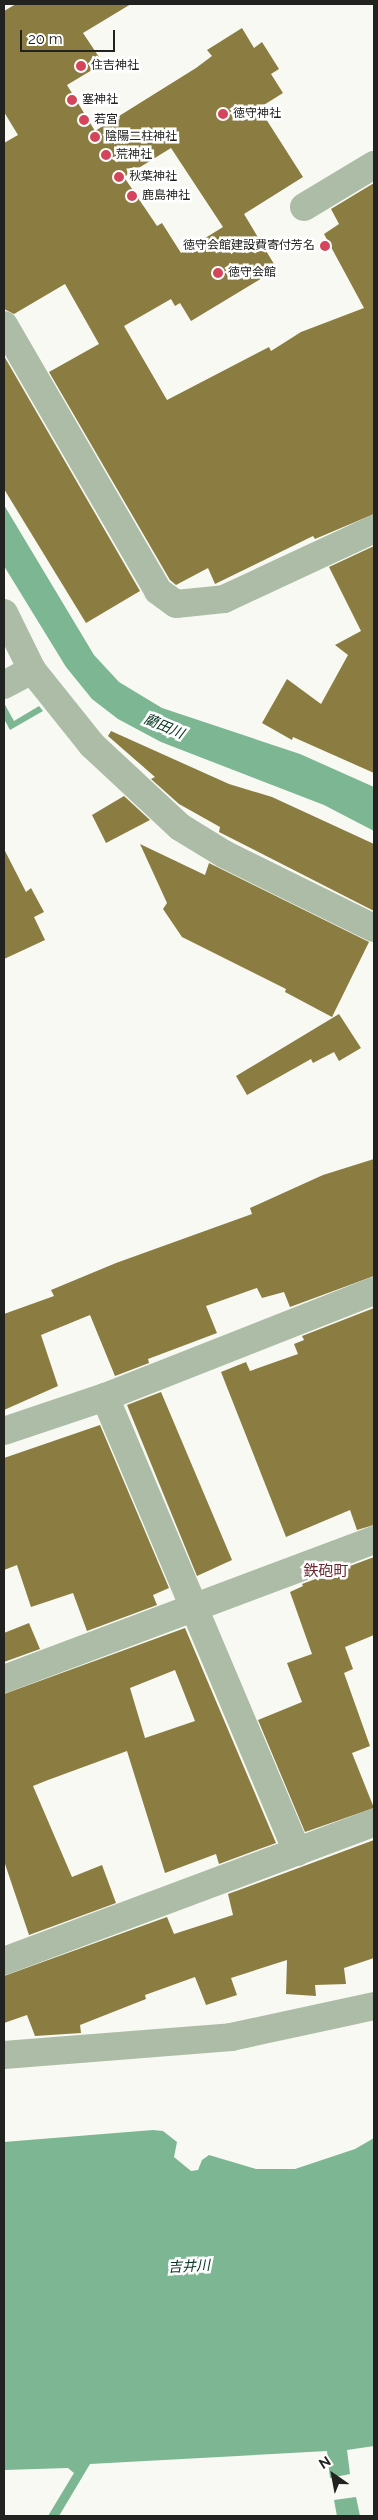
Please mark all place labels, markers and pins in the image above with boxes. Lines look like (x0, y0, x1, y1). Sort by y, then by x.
place label: 住吉神社 (91, 59, 139, 73)
marker: 住吉神社 (75, 60, 87, 72)
place label: 塞神社 (82, 93, 118, 107)
marker: 塞神社 (66, 94, 78, 106)
place label: 徳守神社 (233, 107, 281, 121)
marker: 徳守神社 (217, 108, 229, 120)
place label: 若宮 (94, 113, 118, 127)
marker: 若宮 (78, 114, 90, 126)
place label: 陰陽二柱神社 (105, 130, 177, 144)
marker: 陰陽二柱神社 (89, 131, 101, 143)
place label: 荒神社 (116, 148, 152, 162)
marker: 荒神社 (100, 149, 112, 161)
place label: 秋葉神社 (129, 170, 177, 184)
marker: 秋葉神社 (113, 171, 125, 183)
place label: 鹿島神社 (142, 189, 190, 203)
marker: 鹿島神社 (126, 190, 138, 202)
place label: 徳守会館建設費寄付芳名 (183, 239, 315, 253)
marker: 徳守会館建設費寄付芳名 (319, 240, 331, 252)
place label: 徳守会館 (228, 266, 276, 280)
marker: 徳守会館 (212, 267, 224, 279)

